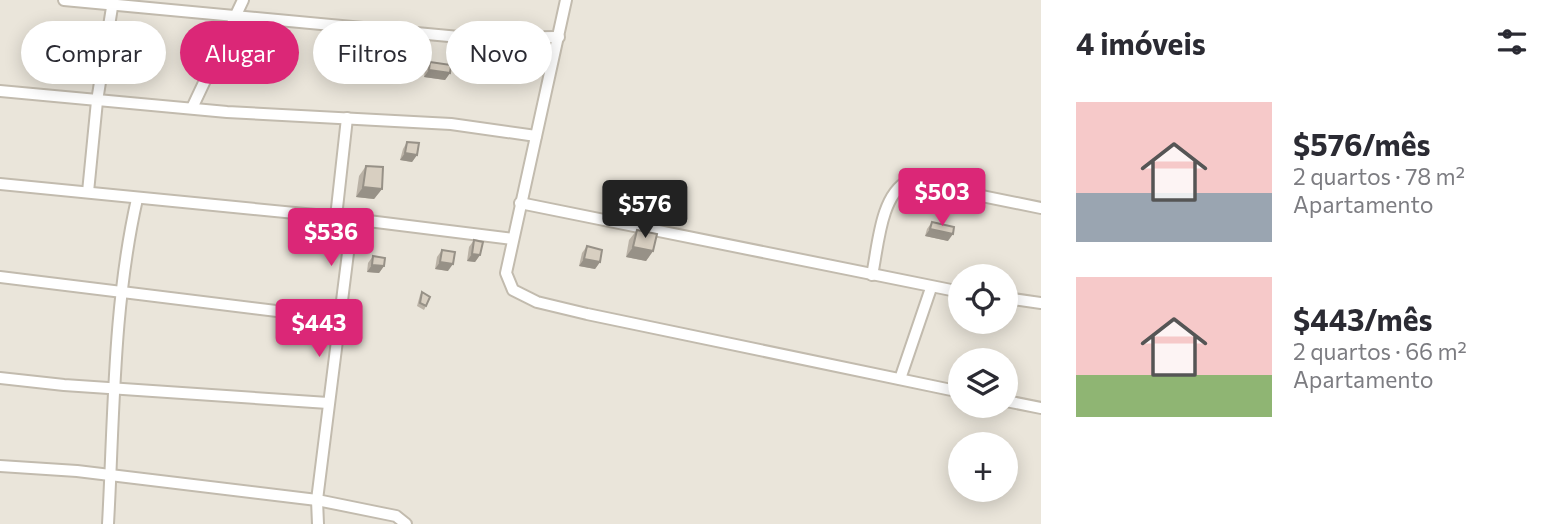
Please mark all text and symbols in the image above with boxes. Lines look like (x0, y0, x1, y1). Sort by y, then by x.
chip: Comprar (21, 21, 166, 84)
chip: Alugar (180, 21, 299, 84)
chip: Filtros (313, 21, 432, 84)
chip: Novo (446, 21, 552, 84)
icon: filters (1493, 23, 1531, 61)
text: 4 imóveis (1076, 24, 1206, 61)
text: $576/mês (1293, 125, 1431, 162)
icon: home (1132, 130, 1216, 214)
text: 2 quartos · 78 m² (1293, 162, 1465, 190)
pin: $503 (901, 168, 983, 228)
text: $503 (914, 177, 970, 205)
pin: $576 (604, 180, 686, 240)
text: $576 (618, 189, 672, 217)
text: Apartamento (1293, 190, 1434, 218)
pin: $536 (290, 208, 372, 268)
text: $536 (304, 217, 358, 245)
map controls (948, 264, 1018, 502)
button: locate (948, 264, 1018, 334)
pin: $443 (278, 300, 360, 359)
text: $443/mês (1293, 300, 1433, 337)
icon: home (1132, 305, 1216, 389)
text: $443 (292, 308, 346, 336)
text: 2 quartos · 66 m² (1293, 337, 1467, 365)
button: layers (948, 348, 1018, 418)
text: Apartamento (1293, 365, 1434, 393)
button: + (948, 432, 1018, 502)

